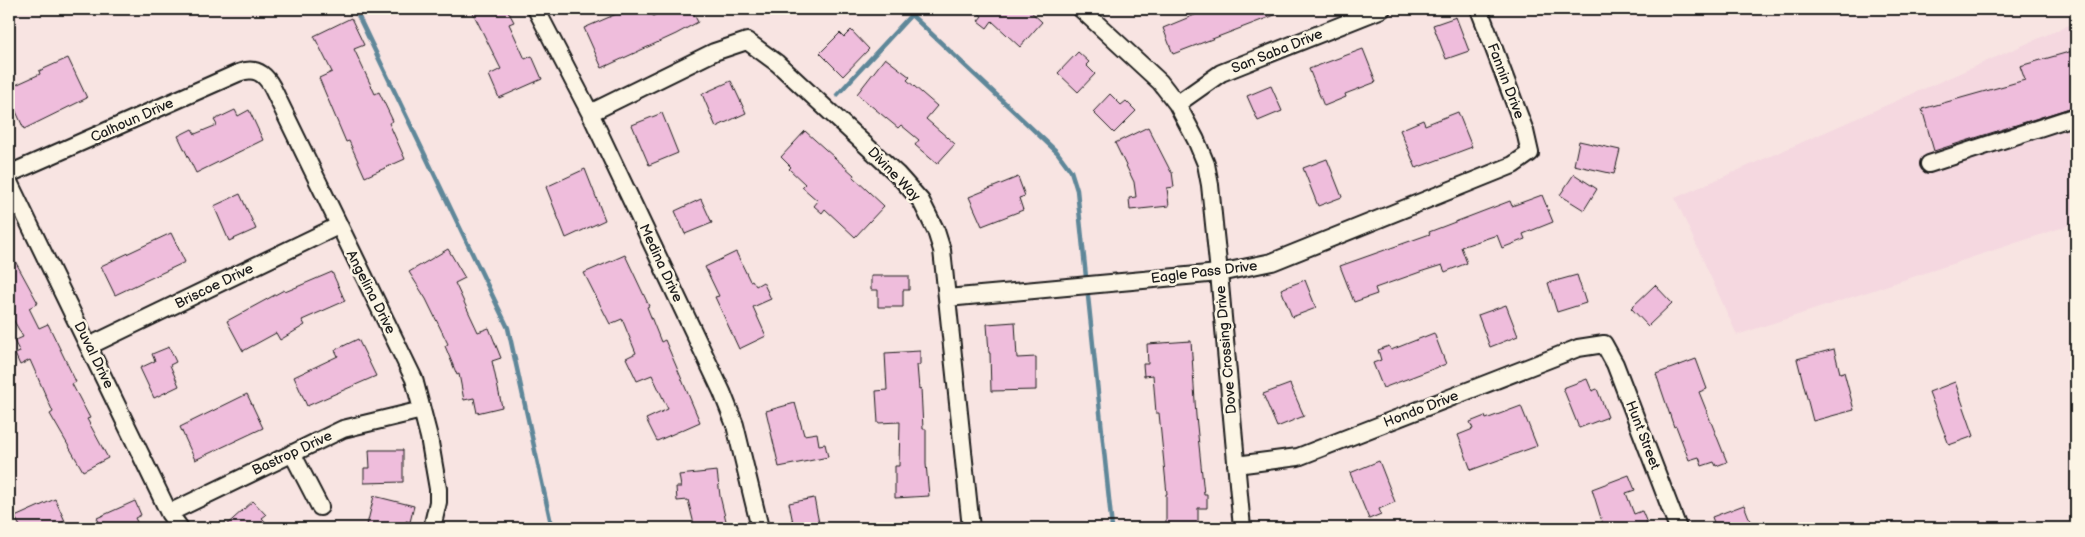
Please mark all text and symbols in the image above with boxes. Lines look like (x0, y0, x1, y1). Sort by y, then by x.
street label: San Saba Drive (1229, 25, 1325, 77)
street label: Fannin Drive (1484, 41, 1528, 121)
street label: Calhoun Drive (88, 94, 176, 146)
street label: Divine Way (864, 143, 924, 205)
street label: Medina Drive (636, 221, 686, 305)
street label: Angelina Drive (343, 247, 399, 337)
street label: Eagle Pass Drive (1150, 257, 1258, 287)
street label: Briscoe Drive (172, 260, 256, 312)
street label: Dove Crossing Drive (1212, 285, 1240, 415)
street label: Duval Drive (71, 319, 117, 391)
street label: Hondo Drive (1381, 387, 1461, 431)
street label: Hunt Street (1622, 398, 1664, 472)
street label: Bastrop Drive (249, 427, 335, 479)

